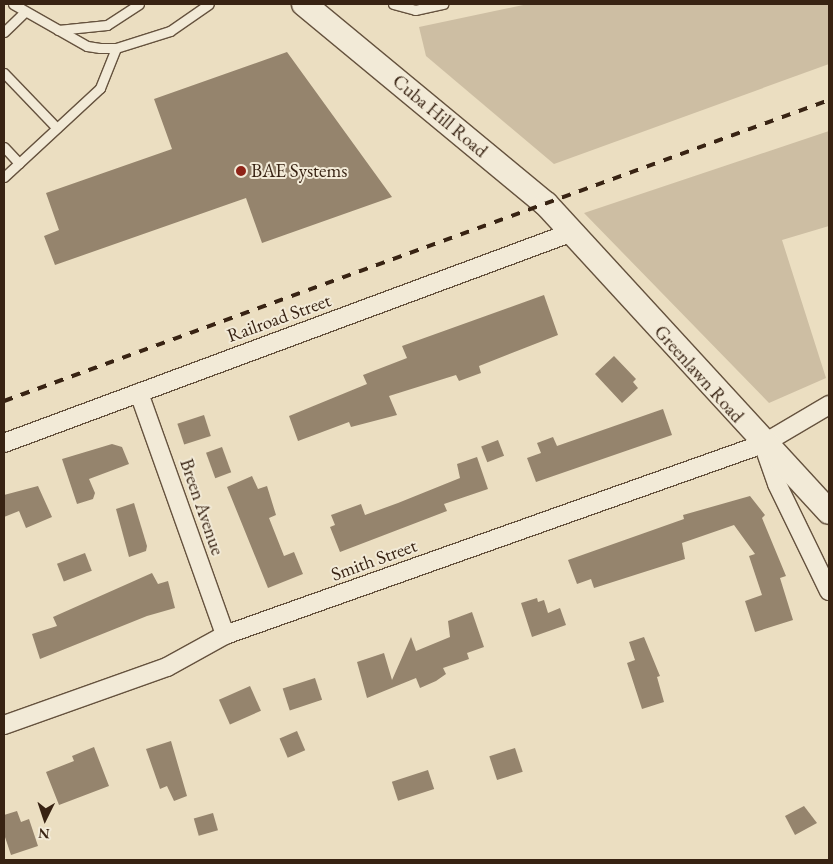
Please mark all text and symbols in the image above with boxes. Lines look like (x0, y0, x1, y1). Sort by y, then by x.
street label: Cuba Hill Road (388, 70, 492, 162)
place label: BAE Systems (251, 160, 347, 182)
marker: BAE Systems (235, 165, 247, 177)
street label: Railroad Street (224, 289, 334, 347)
street label: Greenlawn Road (649, 321, 749, 427)
street label: Breen Avenue (175, 456, 229, 558)
street label: Smith Street (328, 534, 420, 586)
north arrow (20, 794, 70, 844)
text: N (38, 825, 50, 843)

